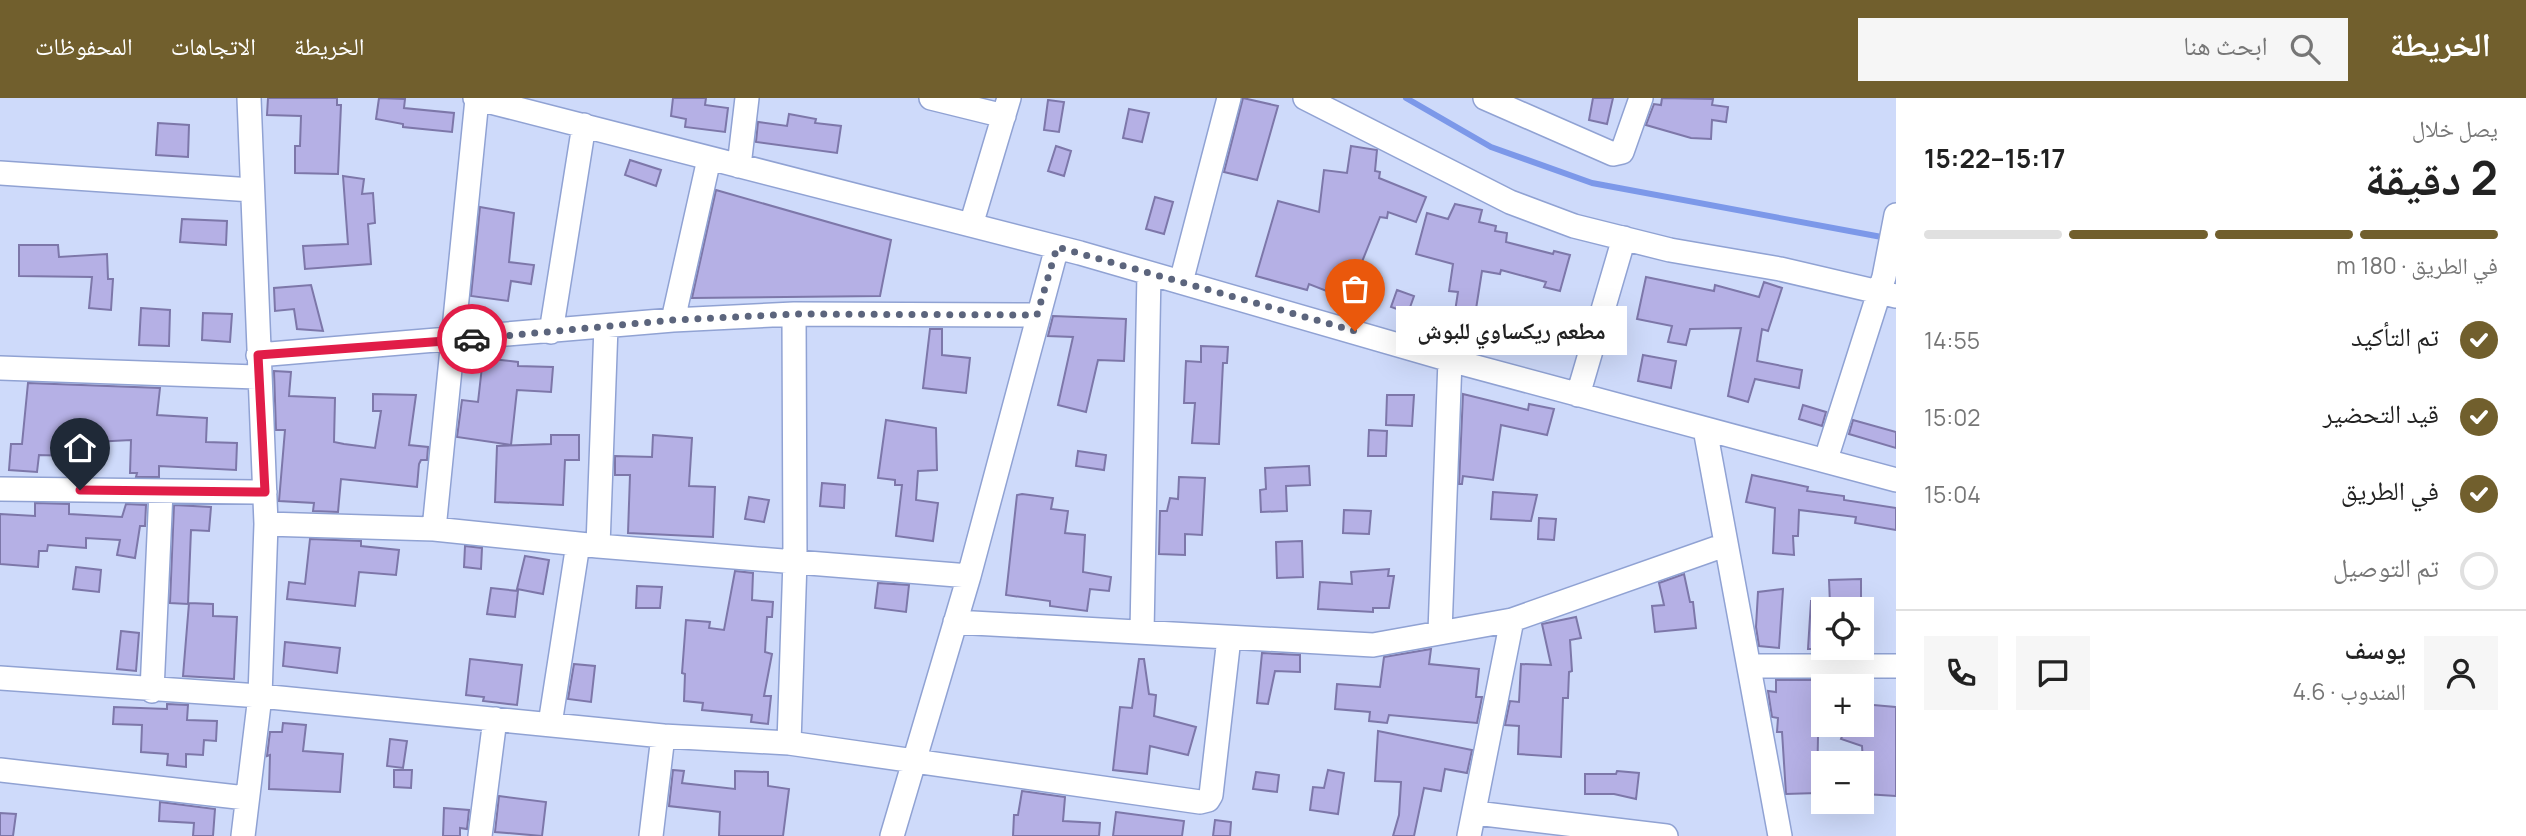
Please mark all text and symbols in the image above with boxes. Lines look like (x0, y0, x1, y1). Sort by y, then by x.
search box (1858, 18, 2348, 81)
text: الخريطة (2390, 21, 2491, 66)
text: ابحث هنا (2183, 27, 2268, 63)
text: المحفوظات (35, 29, 133, 62)
text: الاتجاهات (171, 29, 256, 62)
text: الخريطة (294, 29, 365, 62)
icon: search (2286, 30, 2324, 68)
text: يصل خلال (2412, 112, 2498, 144)
text: 15:17–15:22 (1924, 140, 2065, 176)
text: 2 دقيقة (2365, 146, 2498, 209)
text: في الطريق · 180 m (2336, 249, 2498, 281)
pin (1325, 259, 1385, 331)
icon: bag (1336, 270, 1374, 308)
courier (437, 304, 507, 374)
callout: مطعم ريكساوي للبوش (1397, 306, 1628, 356)
text: مطعم ريكساوي للبوش (1417, 314, 1606, 346)
text: تم التأكيد (2351, 318, 2439, 354)
icon: car (453, 320, 491, 358)
icon: check (2460, 321, 2498, 359)
text: 14:55 (1924, 324, 1980, 356)
text: قيد التحضير (2323, 395, 2439, 431)
icon: check (2460, 398, 2498, 436)
text: 15:02 (1924, 401, 1980, 433)
pin (50, 418, 110, 490)
icon: home (61, 429, 99, 467)
text: في الطريق (2341, 472, 2439, 508)
icon: check (2460, 475, 2498, 513)
text: 15:04 (1924, 478, 1981, 510)
text: تم التوصيل (2333, 549, 2439, 585)
map controls (1811, 597, 1874, 814)
button: locate (1811, 597, 1874, 660)
text: يوسف (2345, 631, 2406, 667)
button: phone (1924, 636, 1998, 710)
button: chat (2016, 636, 2090, 710)
button: person (2424, 636, 2498, 710)
button: + (1811, 674, 1874, 737)
text: المندوب · 4.6 (2292, 675, 2406, 707)
button: − (1811, 751, 1874, 814)

